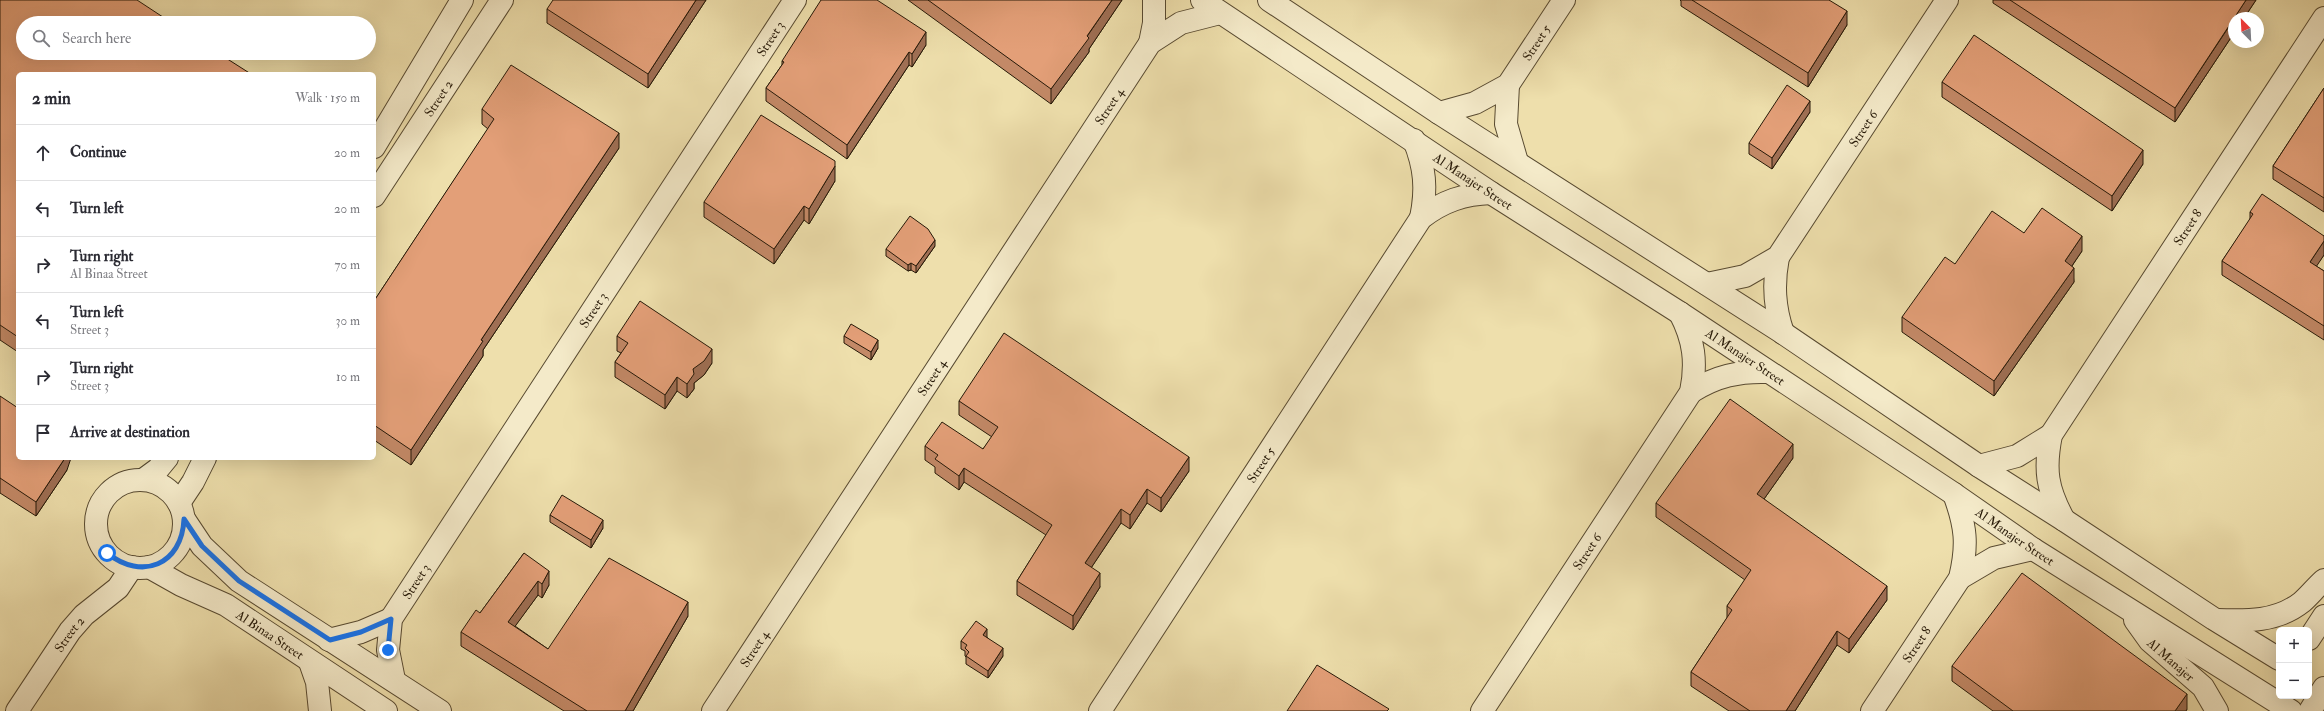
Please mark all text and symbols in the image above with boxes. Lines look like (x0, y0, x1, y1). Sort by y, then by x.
north arrow (2228, 12, 2264, 48)
search box (16, 16, 376, 60)
street label: Street 3 (753, 18, 788, 60)
street label: Street 5 (1519, 22, 1555, 64)
icon: search (30, 27, 52, 49)
text: Search here (62, 29, 131, 48)
street label: Street 2 (421, 77, 457, 120)
street label: Street 4 (1092, 84, 1128, 128)
text: 2 min (32, 88, 71, 109)
text: Walk · 150 m (295, 90, 360, 106)
street label: Street 6 (1846, 106, 1882, 150)
icon: ahead (32, 142, 54, 164)
text: Continue (70, 143, 126, 162)
text: 20 m (334, 145, 360, 161)
street label: Al Manajer Street (1429, 149, 1515, 214)
icon: left (32, 198, 54, 220)
text: Turn left (70, 199, 124, 218)
text: 20 m (334, 201, 360, 217)
street label: Street 8 (2170, 206, 2206, 249)
text: Turn right (70, 247, 133, 266)
icon: right (32, 254, 54, 276)
text: 70 m (335, 257, 360, 273)
text: Al Binaa Street (70, 266, 148, 282)
street label: Street 3 (576, 290, 611, 331)
text: Turn left (70, 303, 124, 322)
icon: left (32, 310, 54, 332)
text: 30 m (336, 313, 360, 329)
text: Street 3 (70, 322, 109, 338)
street label: Al Manajer Street (1702, 325, 1788, 389)
street label: Street 4 (914, 355, 951, 399)
text: Turn right (70, 359, 133, 378)
icon: right (32, 366, 54, 388)
text: 10 m (336, 369, 360, 385)
text: Street 3 (70, 378, 109, 394)
icon: arrive (32, 422, 54, 444)
text: Arrive at destination (70, 423, 190, 442)
street label: Street 5 (1244, 444, 1279, 486)
street label: Al Manajer Street (1971, 504, 2057, 569)
street label: Street 6 (1570, 529, 1606, 573)
route start (98, 544, 116, 562)
street label: Street 3 (399, 561, 434, 602)
street label: Al Binaa Street (232, 606, 307, 663)
street label: Street 2 (51, 613, 88, 655)
street label: Street 8 (1899, 624, 1935, 666)
street label: Street 4 (737, 626, 773, 670)
map controls (2276, 627, 2312, 699)
button: + (2276, 627, 2312, 663)
street label: Al Manajer (2143, 635, 2198, 685)
route end (379, 641, 397, 659)
button: − (2276, 663, 2312, 699)

